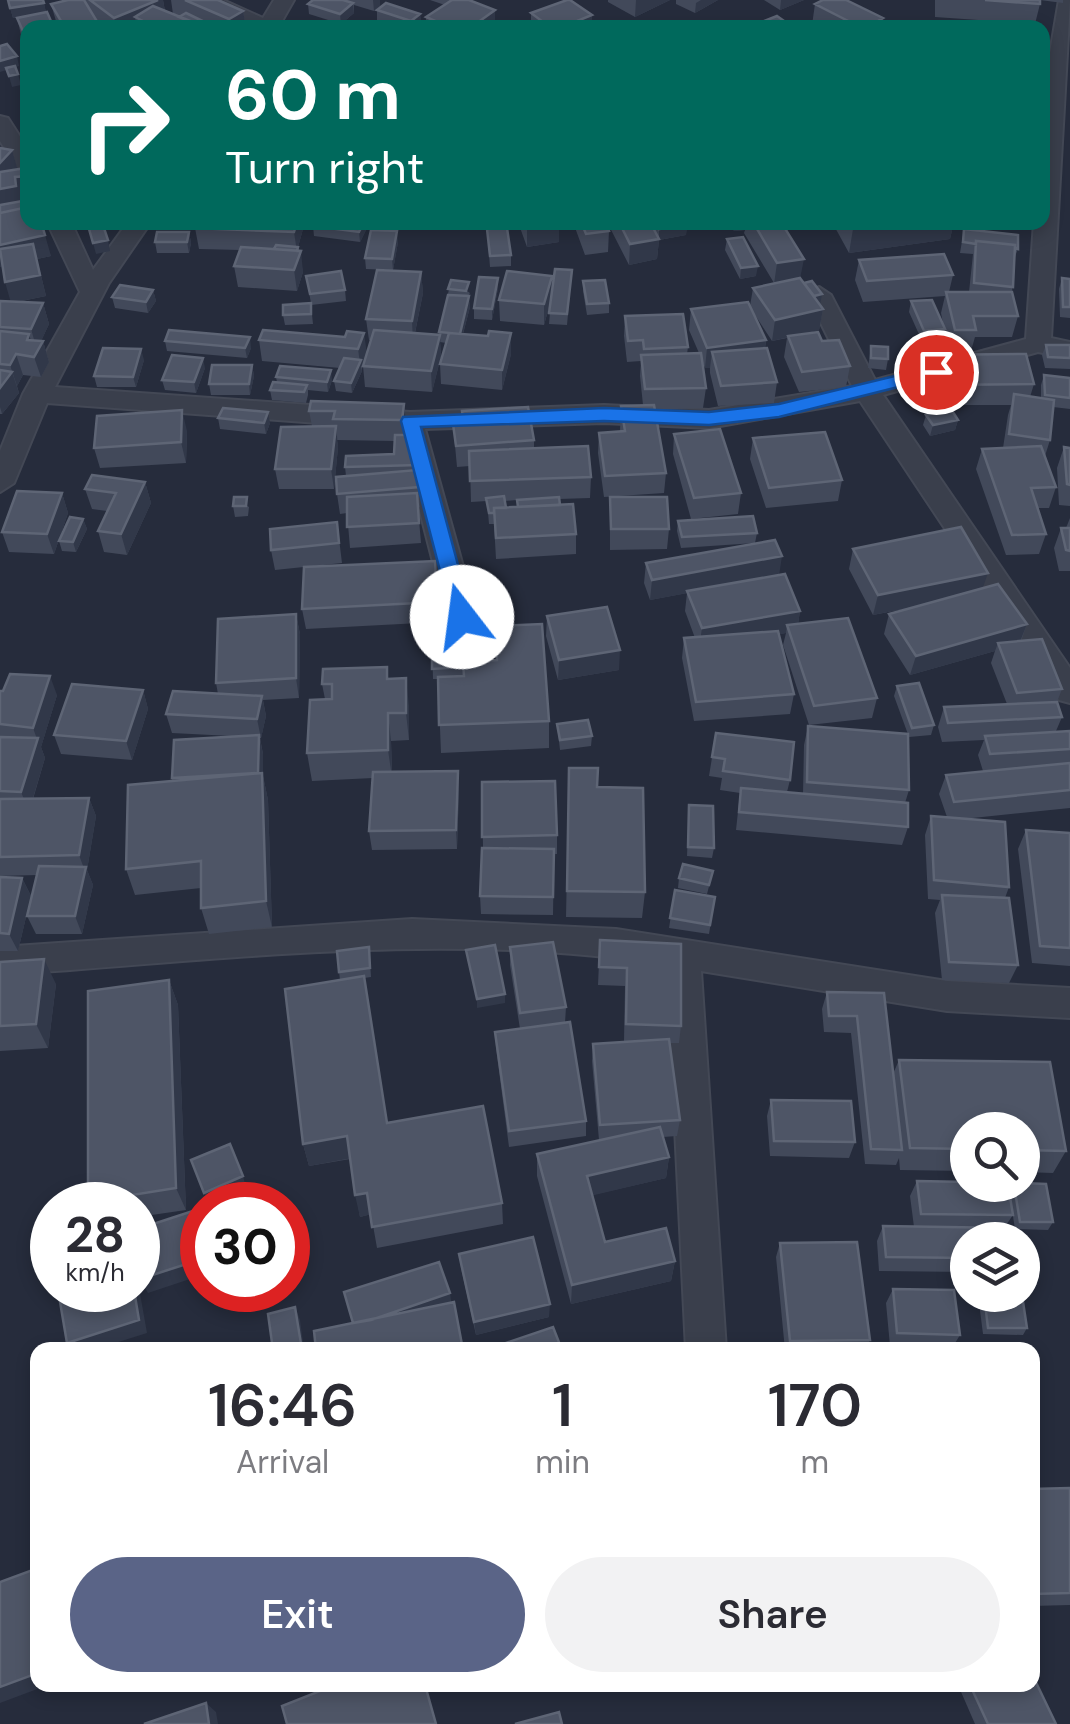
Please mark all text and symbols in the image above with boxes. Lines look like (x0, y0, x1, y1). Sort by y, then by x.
text: 60 m (225, 50, 401, 141)
icon: right (60, 60, 190, 190)
text: Turn right (225, 138, 424, 197)
pin (894, 330, 979, 415)
icon: arrive (909, 345, 964, 400)
position arrow (410, 565, 514, 669)
map controls (950, 1112, 1040, 1312)
button: search (950, 1112, 1040, 1202)
speed limit sign: 30 (180, 1182, 310, 1312)
text: 28 (65, 1202, 125, 1268)
button: layers (950, 1222, 1040, 1312)
text: km/h (65, 1256, 125, 1289)
text: 16:46 (208, 1366, 357, 1445)
text: 1 (552, 1366, 573, 1445)
text: 170 (768, 1366, 862, 1445)
text: Arrival (236, 1441, 329, 1483)
text: min (535, 1441, 590, 1483)
text: m (801, 1441, 829, 1483)
button: Exit (70, 1557, 525, 1672)
button: Share (545, 1557, 1000, 1672)

